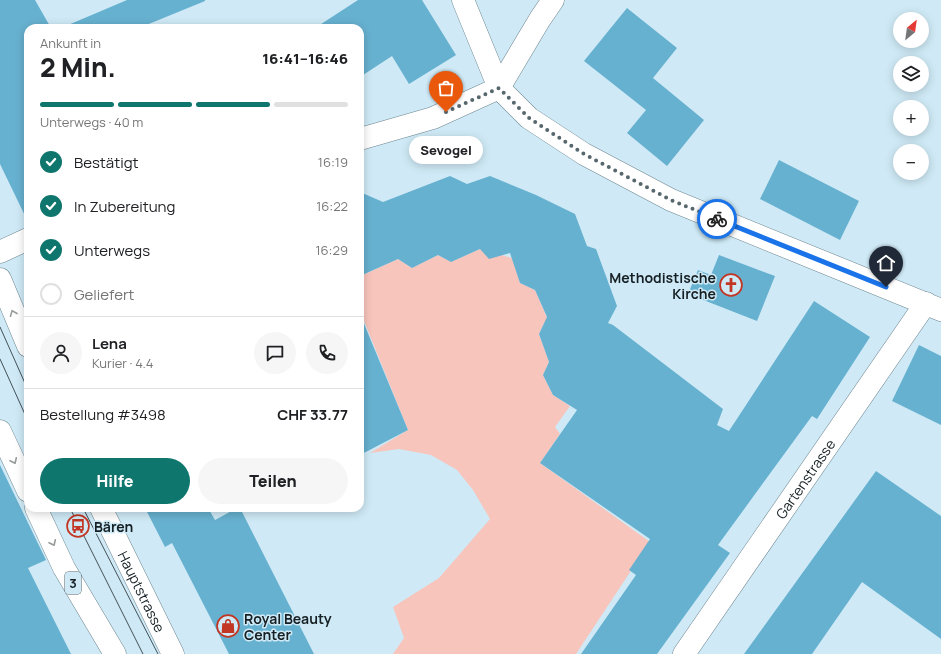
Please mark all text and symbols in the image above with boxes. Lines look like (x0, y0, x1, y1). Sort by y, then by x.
north arrow (893, 12, 929, 48)
map controls (893, 12, 929, 180)
text: Ankunft in (40, 34, 101, 52)
text: 16:41–16:46 (262, 48, 348, 69)
text: 2 Min. (40, 49, 116, 85)
button: layers (893, 56, 929, 92)
pin (429, 71, 463, 112)
icon: bag (435, 77, 457, 99)
button: + (893, 100, 929, 136)
text: Unterwegs · 40 m (40, 113, 143, 131)
callout: Sevogel (409, 136, 483, 164)
text: Sevogel (420, 141, 472, 159)
button: − (893, 144, 929, 180)
icon: check (40, 151, 62, 173)
text: Bestätigt (74, 152, 139, 173)
text: 16:19 (318, 153, 348, 171)
icon: check (40, 195, 62, 217)
text: In Zubereitung (74, 196, 175, 217)
text: 16:22 (316, 197, 348, 215)
courier (697, 199, 737, 239)
icon: bike (706, 208, 728, 230)
icon: check (40, 239, 62, 261)
text: Unterwegs (74, 240, 150, 261)
text: 16:29 (315, 241, 348, 259)
pin (869, 246, 903, 287)
icon: home (875, 252, 897, 274)
place label: Methodistische Kirche (609, 268, 716, 303)
church icon: Methodistische Kirche (718, 272, 744, 298)
text: Geliefert (74, 284, 134, 305)
one-way arrow (10, 309, 18, 316)
button: person (40, 332, 82, 374)
button: chat (254, 332, 296, 374)
button: phone (306, 332, 348, 374)
text: Lena (92, 333, 127, 354)
text: Kurier · 4.4 (92, 354, 154, 372)
text: Bestellung #3498 (40, 404, 166, 425)
text: CHF 33.77 (277, 404, 348, 425)
street label: Gartenstrasse (771, 435, 839, 522)
one-way arrow (9, 456, 17, 464)
button: Hilfe (40, 458, 190, 504)
button: Teilen (198, 458, 348, 504)
bus stop icon: Bären (65, 513, 91, 539)
place label: Bären (94, 517, 133, 536)
one-way arrow (48, 539, 56, 547)
street label: Hauptstrasse (114, 548, 170, 635)
road number: 3 (65, 572, 81, 594)
place label: Royal Beauty Center (244, 609, 332, 644)
shop icon: Royal Beauty Center (215, 613, 241, 639)

